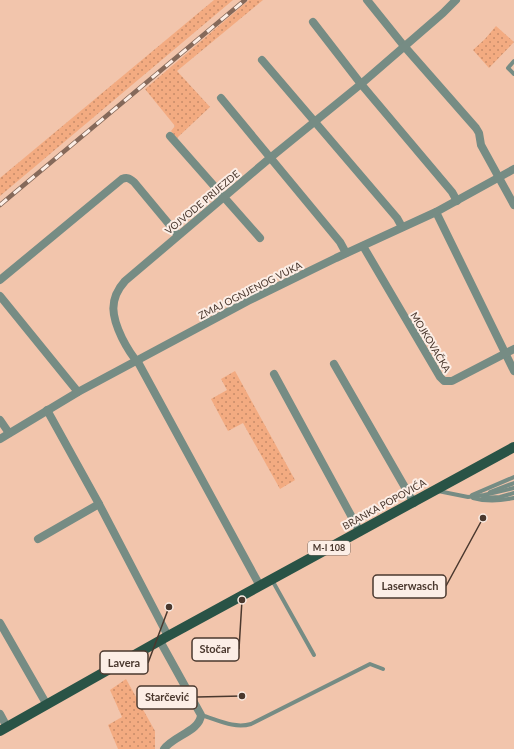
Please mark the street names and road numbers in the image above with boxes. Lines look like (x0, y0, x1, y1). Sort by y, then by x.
street label: VOJVODE PRIJEZDE (162, 167, 242, 237)
street label: ZMAJ OGNJENOG VUKA (196, 259, 304, 321)
street label: MOJKOVAČKA (408, 310, 454, 374)
street label: BRANKA POPOVIĆA (340, 476, 428, 532)
road number: M-I 108 (308, 541, 350, 555)

